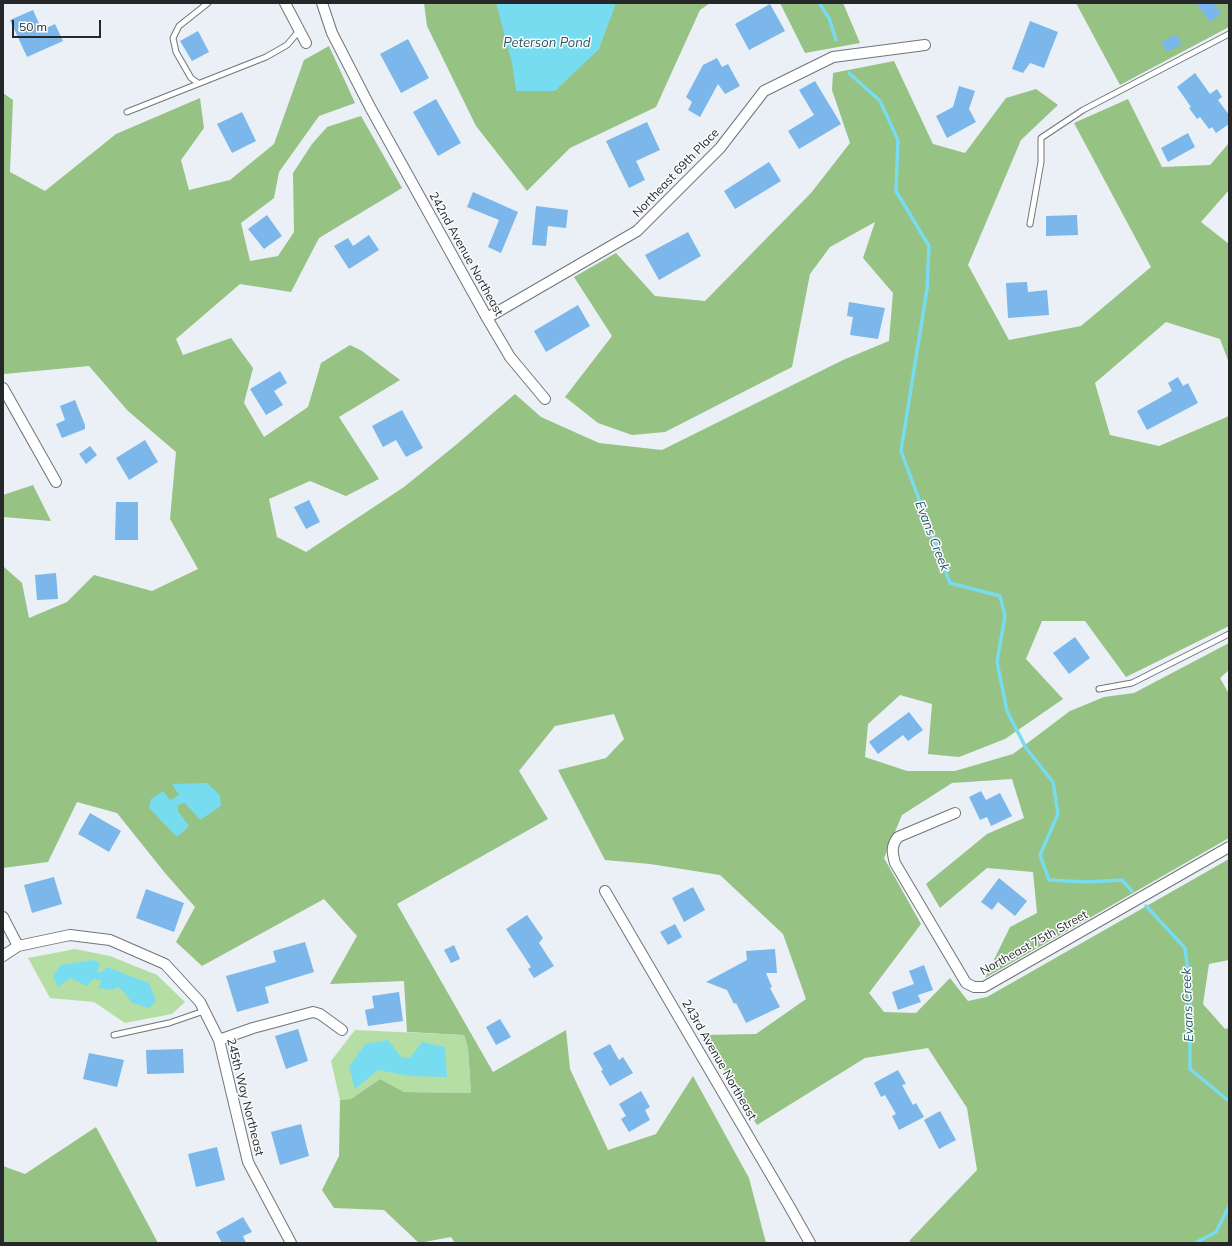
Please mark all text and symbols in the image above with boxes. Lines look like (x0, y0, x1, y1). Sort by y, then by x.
scale bar (14, 12, 103, 38)
text: 50 m (19, 19, 47, 34)
water label: Peterson Pond (503, 35, 591, 51)
street label: Northeast 69th Place (630, 126, 722, 220)
street label: 242nd Avenue Northeast (426, 190, 506, 318)
water label: Evans Creek (911, 499, 953, 573)
street label: Northeast 75th Street (978, 907, 1090, 979)
water label: Evans Creek (1179, 968, 1197, 1042)
street label: 243rd Avenue Northeast (679, 997, 759, 1123)
street label: 245th Way Northeast (223, 1037, 267, 1157)

